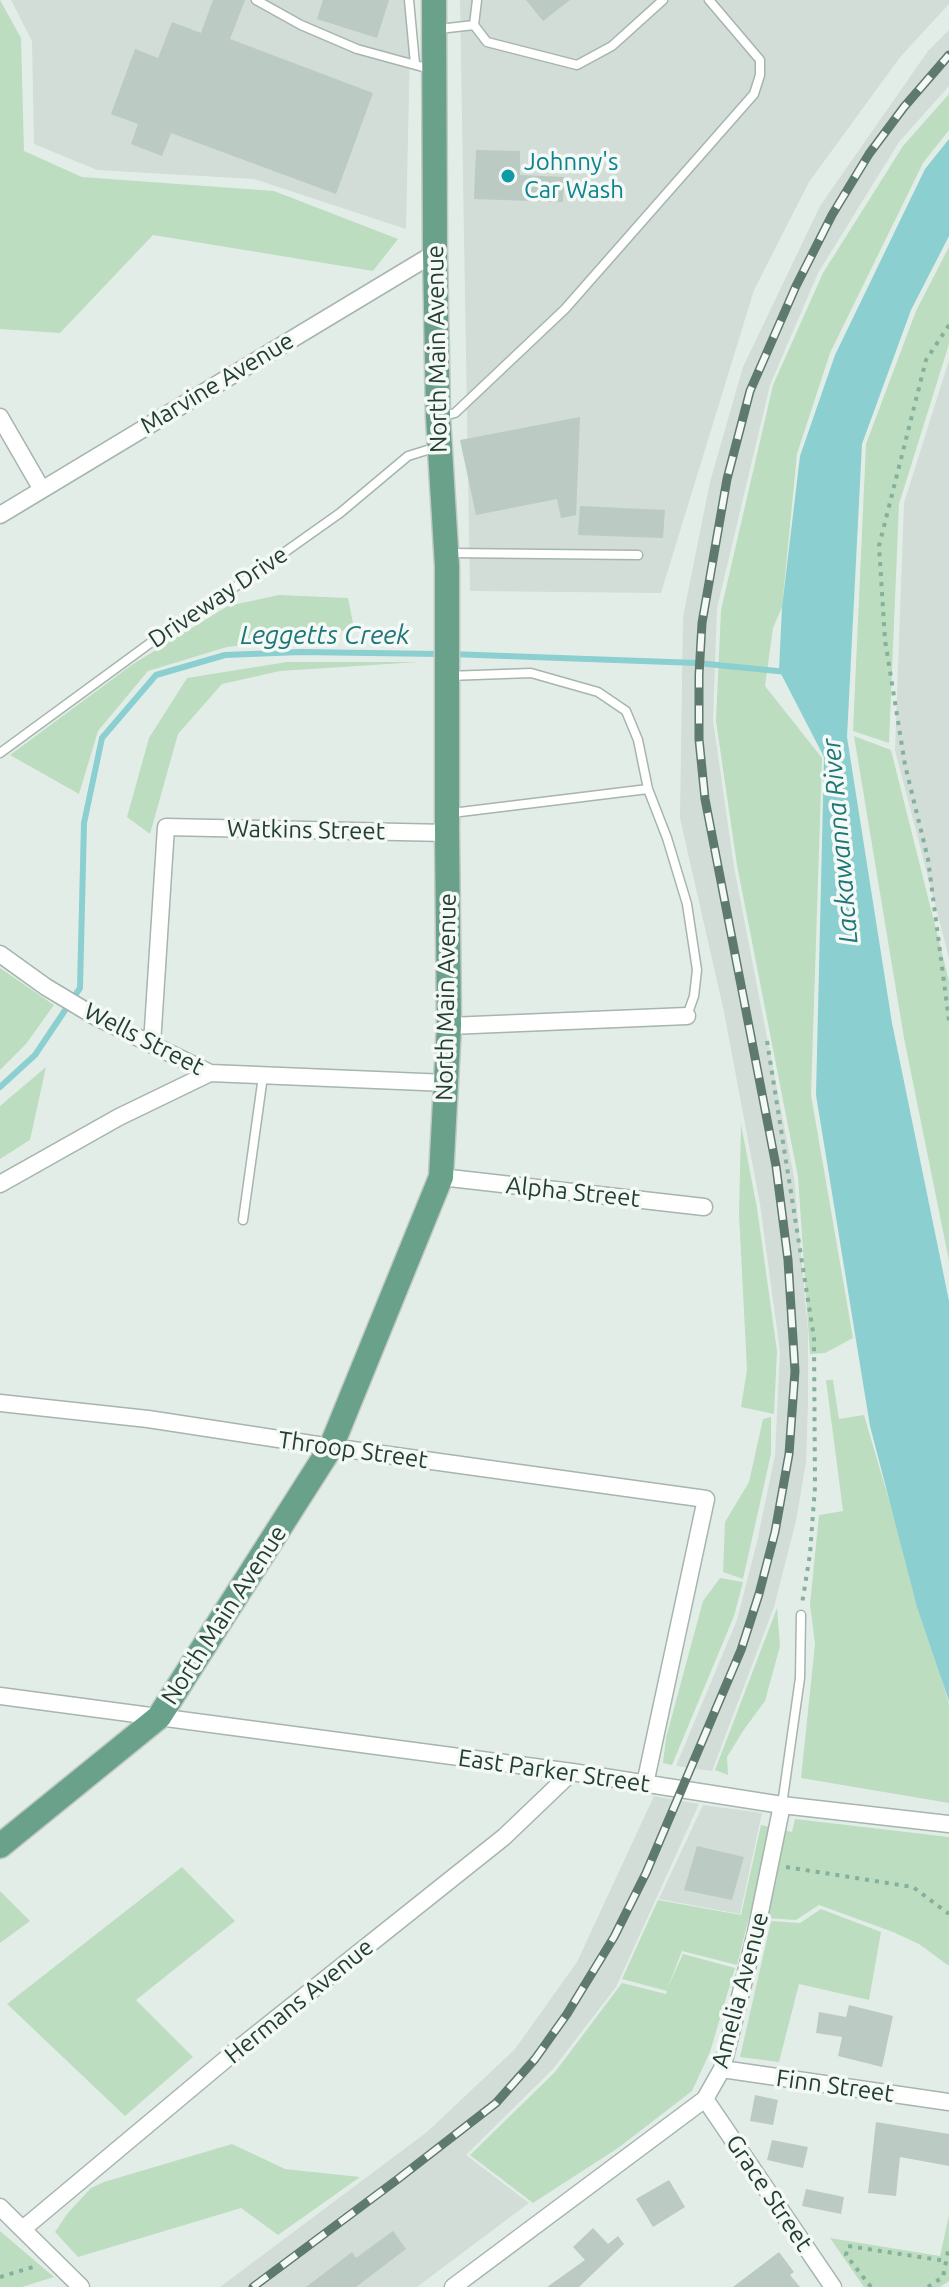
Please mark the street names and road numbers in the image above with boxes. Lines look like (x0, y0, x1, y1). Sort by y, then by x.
street label: North Main Avenue (421, 245, 453, 453)
street label: Marvine Avenue (135, 326, 299, 440)
street label: Driveway Drive (143, 540, 293, 654)
street label: Watkins Street (227, 814, 385, 846)
street label: North Main Avenue (430, 893, 462, 1101)
street label: Wells Street (79, 997, 209, 1081)
street label: Alpha Street (505, 1171, 641, 1213)
street label: Throop Street (276, 1425, 430, 1475)
street label: North Main Avenue (155, 1520, 293, 1710)
street label: East Parker Street (456, 1743, 652, 1799)
street label: Amelia Avenue (705, 1909, 775, 2071)
street label: Hermans Avenue (219, 1932, 379, 2070)
street label: Finn Street (774, 2064, 896, 2108)
street label: Grace Street (720, 2129, 818, 2257)

